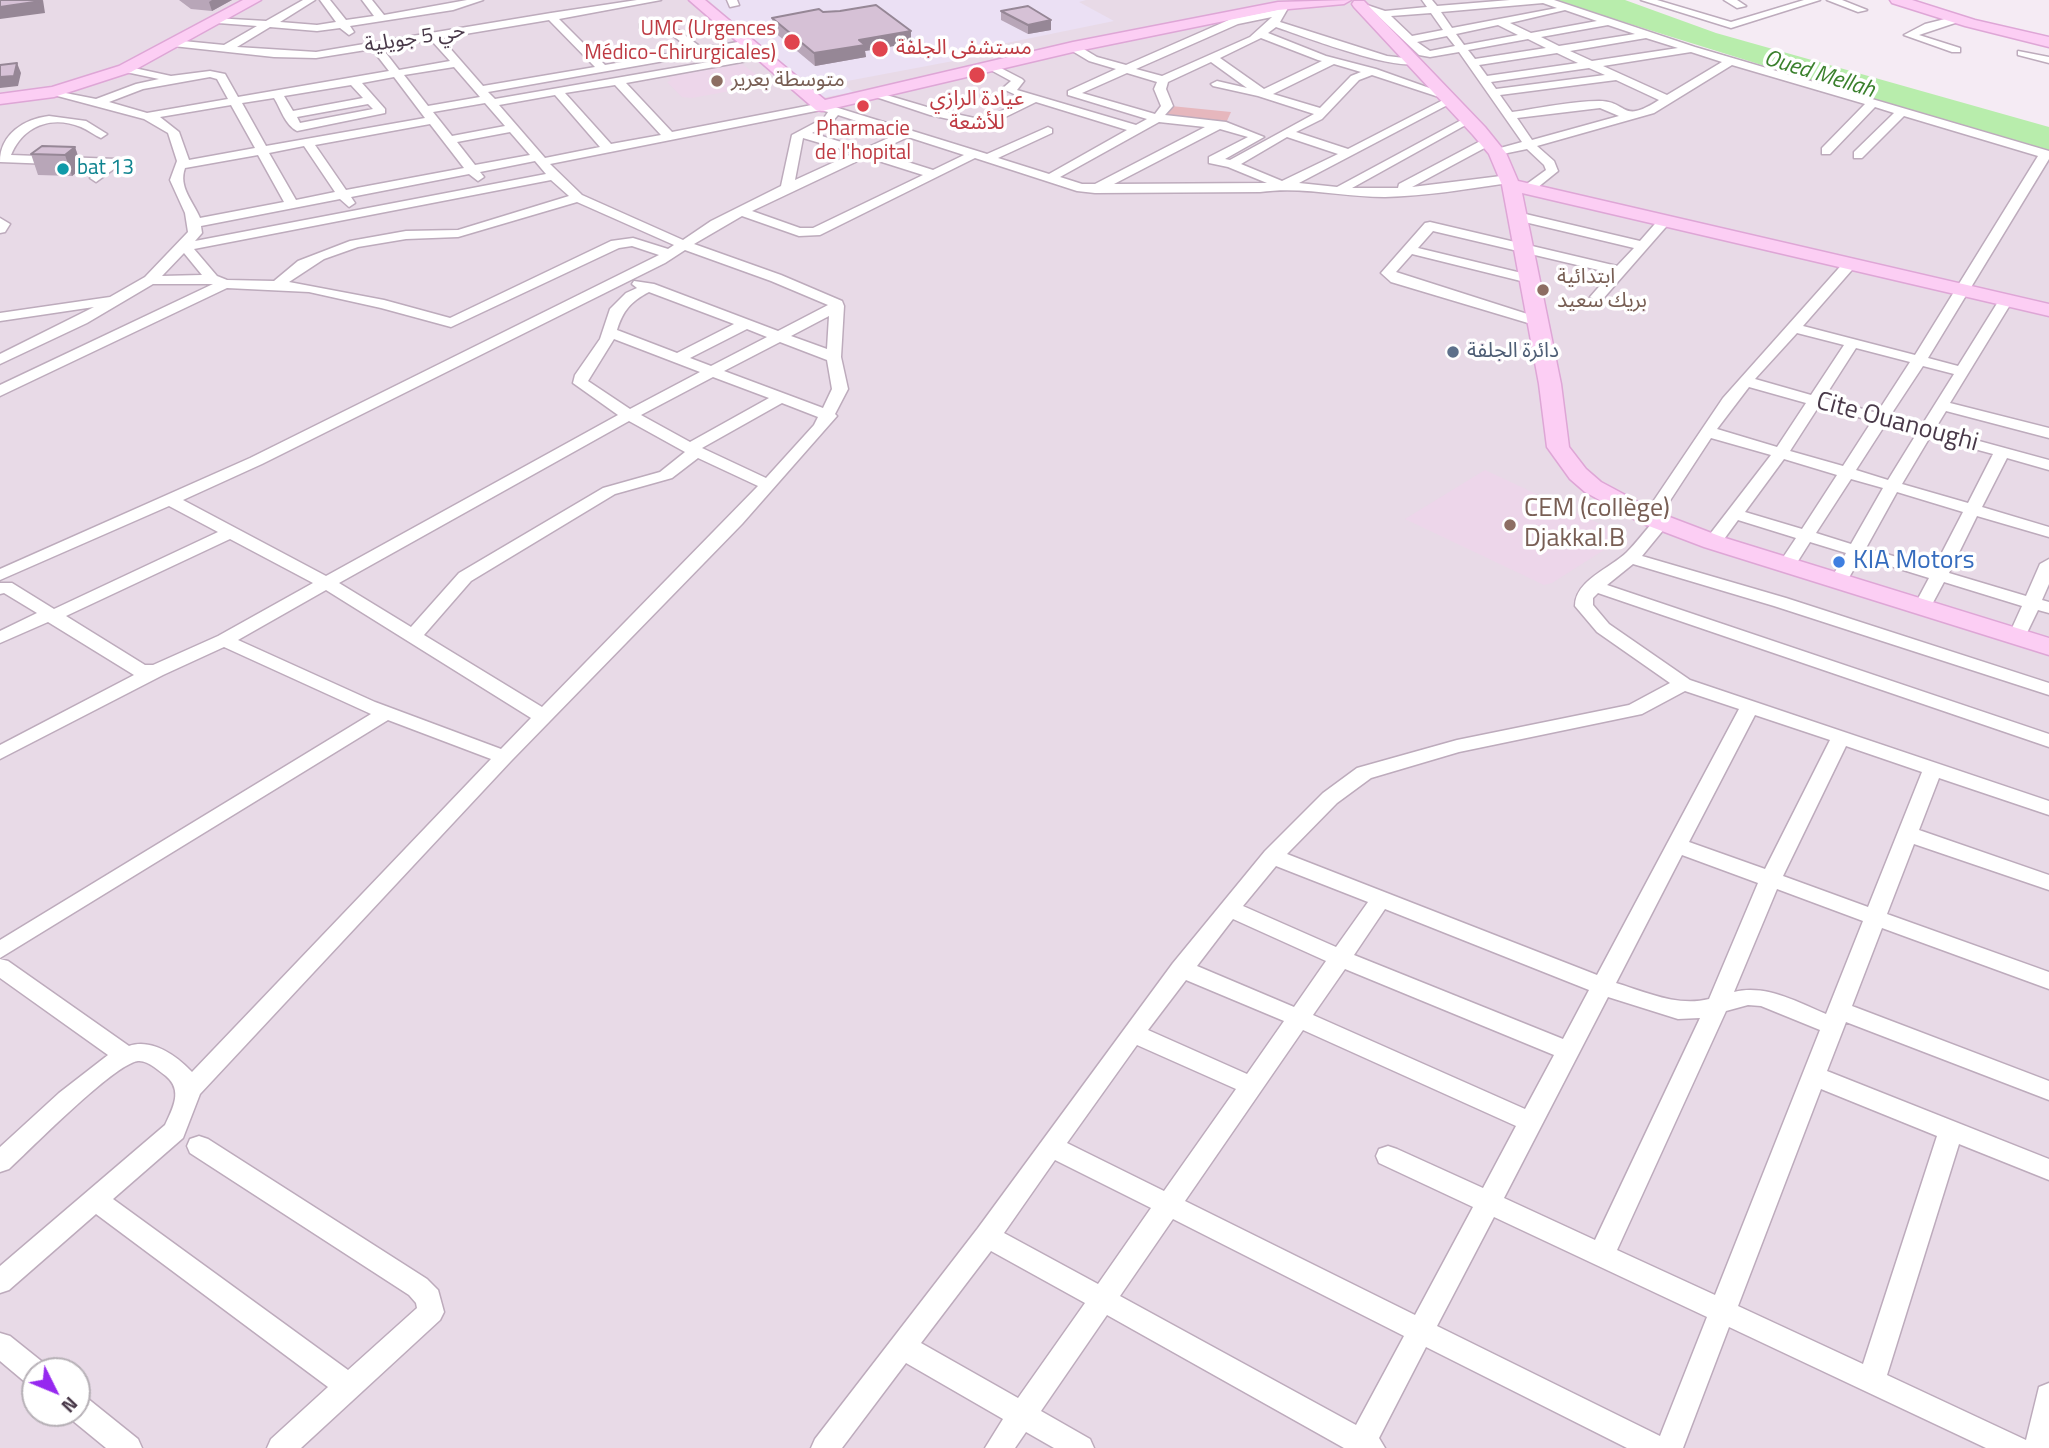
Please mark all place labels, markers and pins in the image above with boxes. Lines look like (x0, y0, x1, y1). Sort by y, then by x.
place label: UMC (Urgences Médico-Chirurgicales) (584, 17, 776, 67)
marker: UMC (Urgences Médico-Chirurgicales) (782, 32, 802, 52)
place label: مستشفى الجلفة (896, 36, 1032, 62)
marker: مستشفى الجلفة (870, 39, 890, 59)
marker: عيادة الرازي للأشعة (967, 65, 987, 85)
place label: متوسطة بعرير (731, 68, 845, 94)
marker: متوسطة بعرير (709, 73, 725, 89)
place label: عيادة الرازي للأشعة (930, 87, 1024, 137)
marker: Pharmacie de l'hopital (855, 98, 871, 114)
place label: Pharmacie de l'hopital (815, 117, 911, 167)
place label: bat 13 (77, 156, 134, 182)
marker: bat 13 (55, 161, 71, 177)
place label: ابتدائية بريك سعيد (1557, 265, 1647, 315)
marker: ابتدائية بريك سعيد (1535, 282, 1551, 298)
place label: دائرة الجلفة (1467, 339, 1559, 365)
marker: دائرة الجلفة (1445, 344, 1461, 360)
place label: CEM (collège) Djakkal.B (1524, 494, 1670, 556)
marker: CEM (collège) Djakkal.B (1502, 517, 1518, 533)
place label: KIA Motors (1853, 546, 1975, 578)
marker: KIA Motors (1831, 554, 1847, 570)

